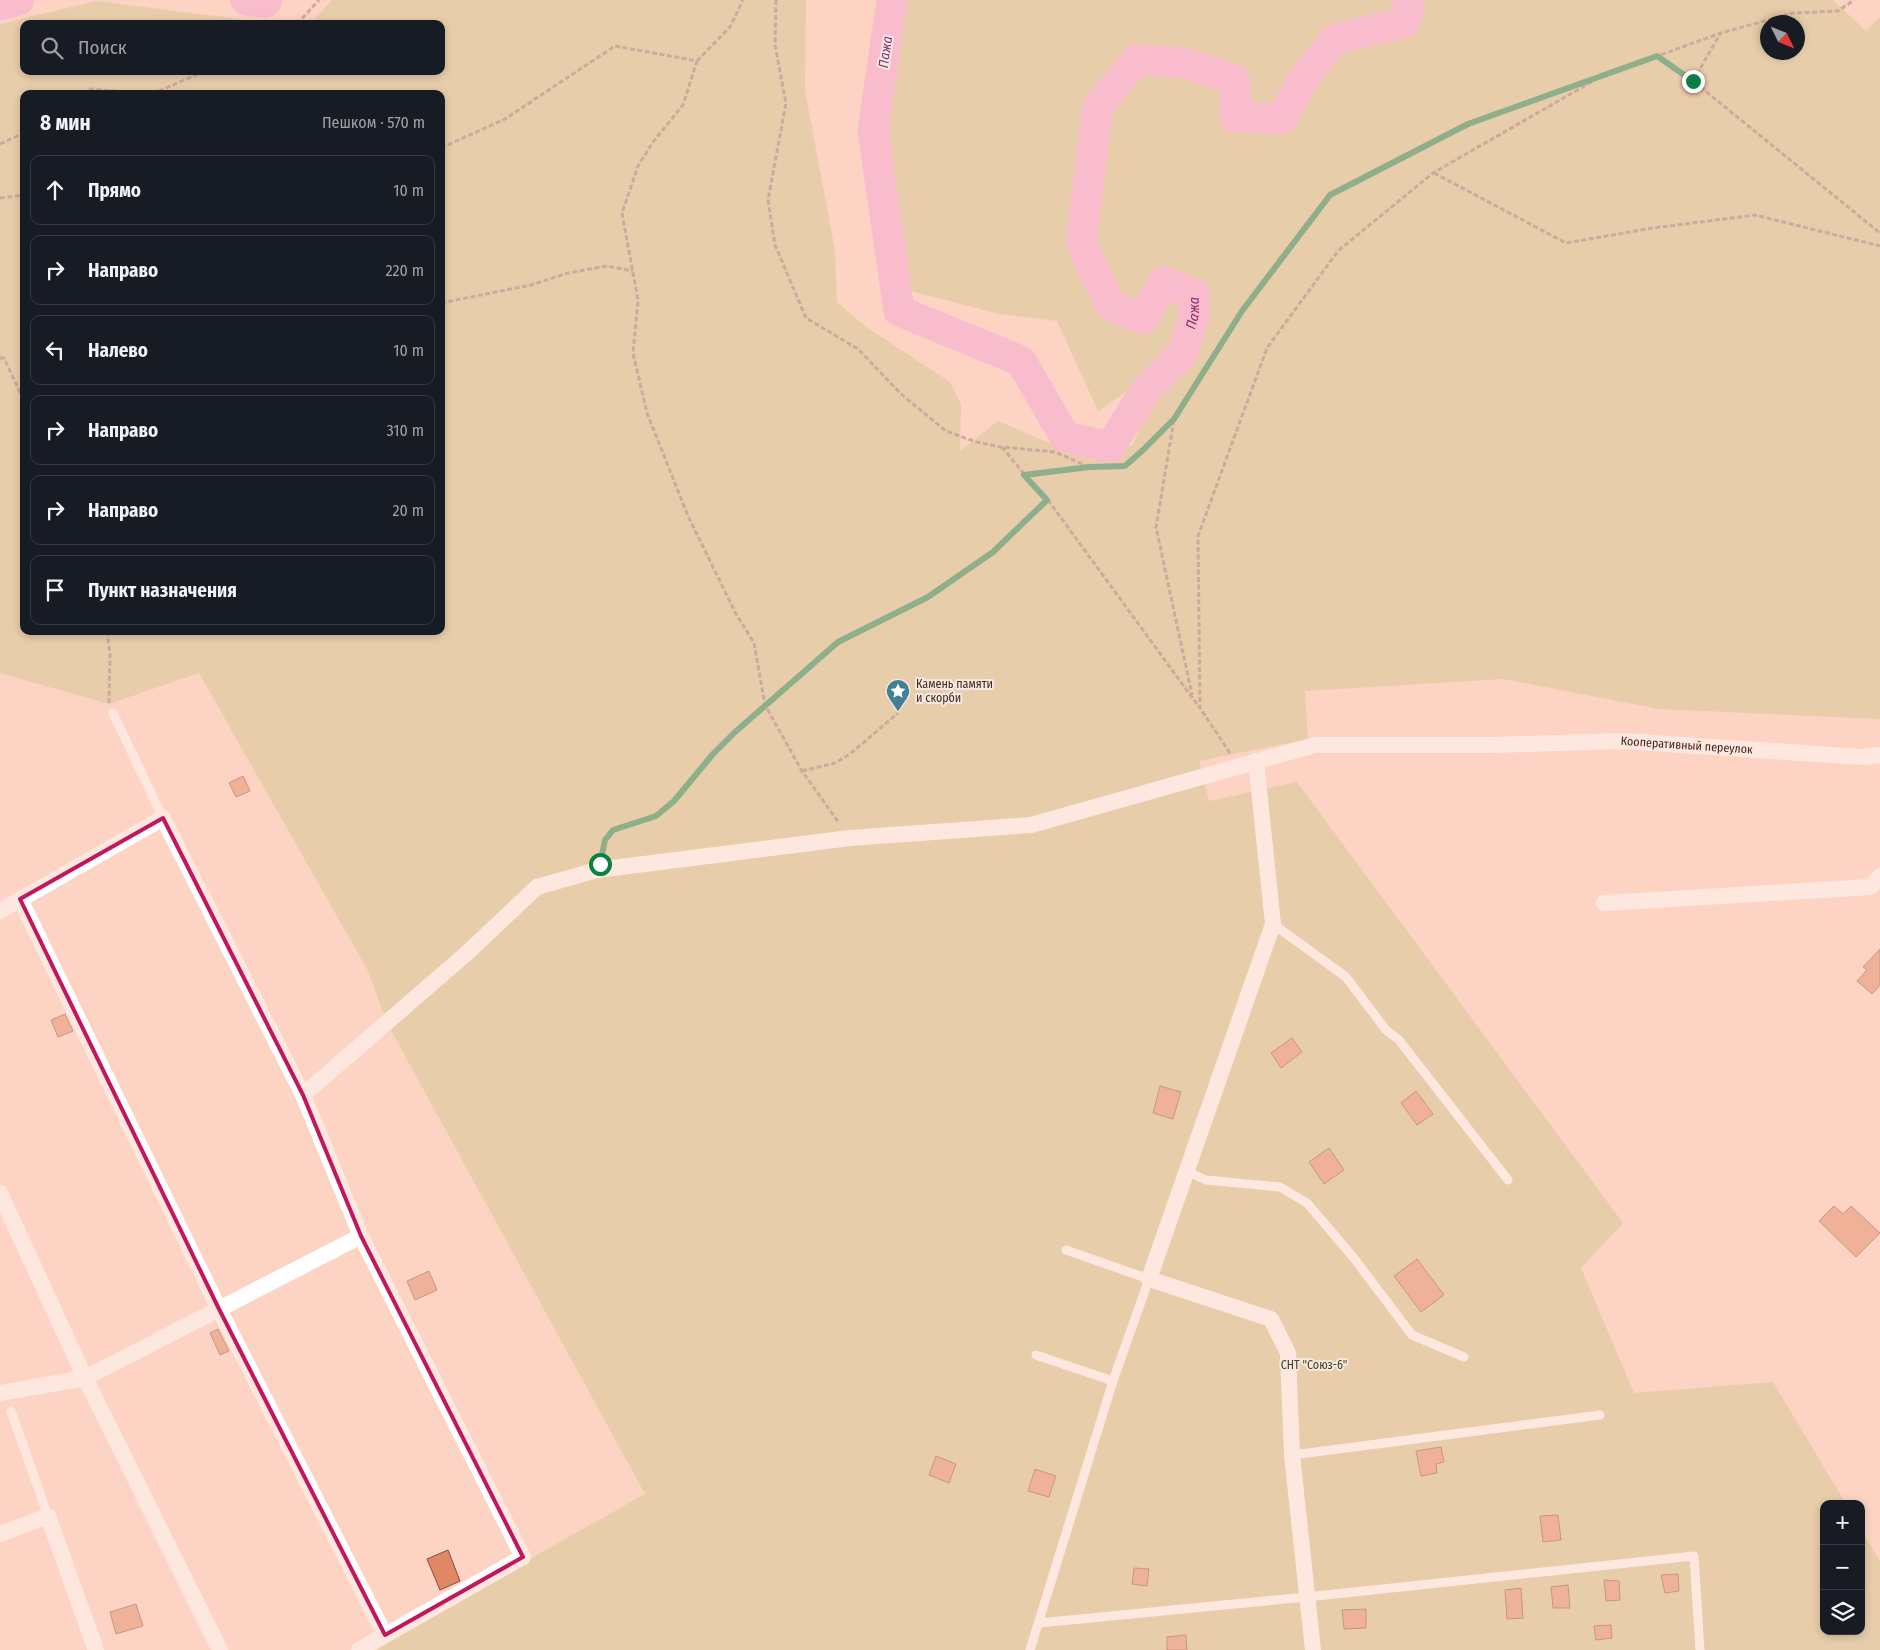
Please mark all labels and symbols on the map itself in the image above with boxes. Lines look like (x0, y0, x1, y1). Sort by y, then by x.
north arrow (1760, 15, 1805, 60)
water label: Пажа (875, 35, 896, 69)
route end (1682, 70, 1705, 93)
water label: Пажа (1182, 297, 1203, 331)
place label: Камень памяти и скорби (916, 677, 993, 705)
place icon: Камень памяти и скорби (885, 678, 911, 712)
street label: Кооперативный переулок (1620, 734, 1753, 757)
route start (589, 853, 612, 876)
park label: СНТ "Союз-6" (1281, 1358, 1347, 1372)

